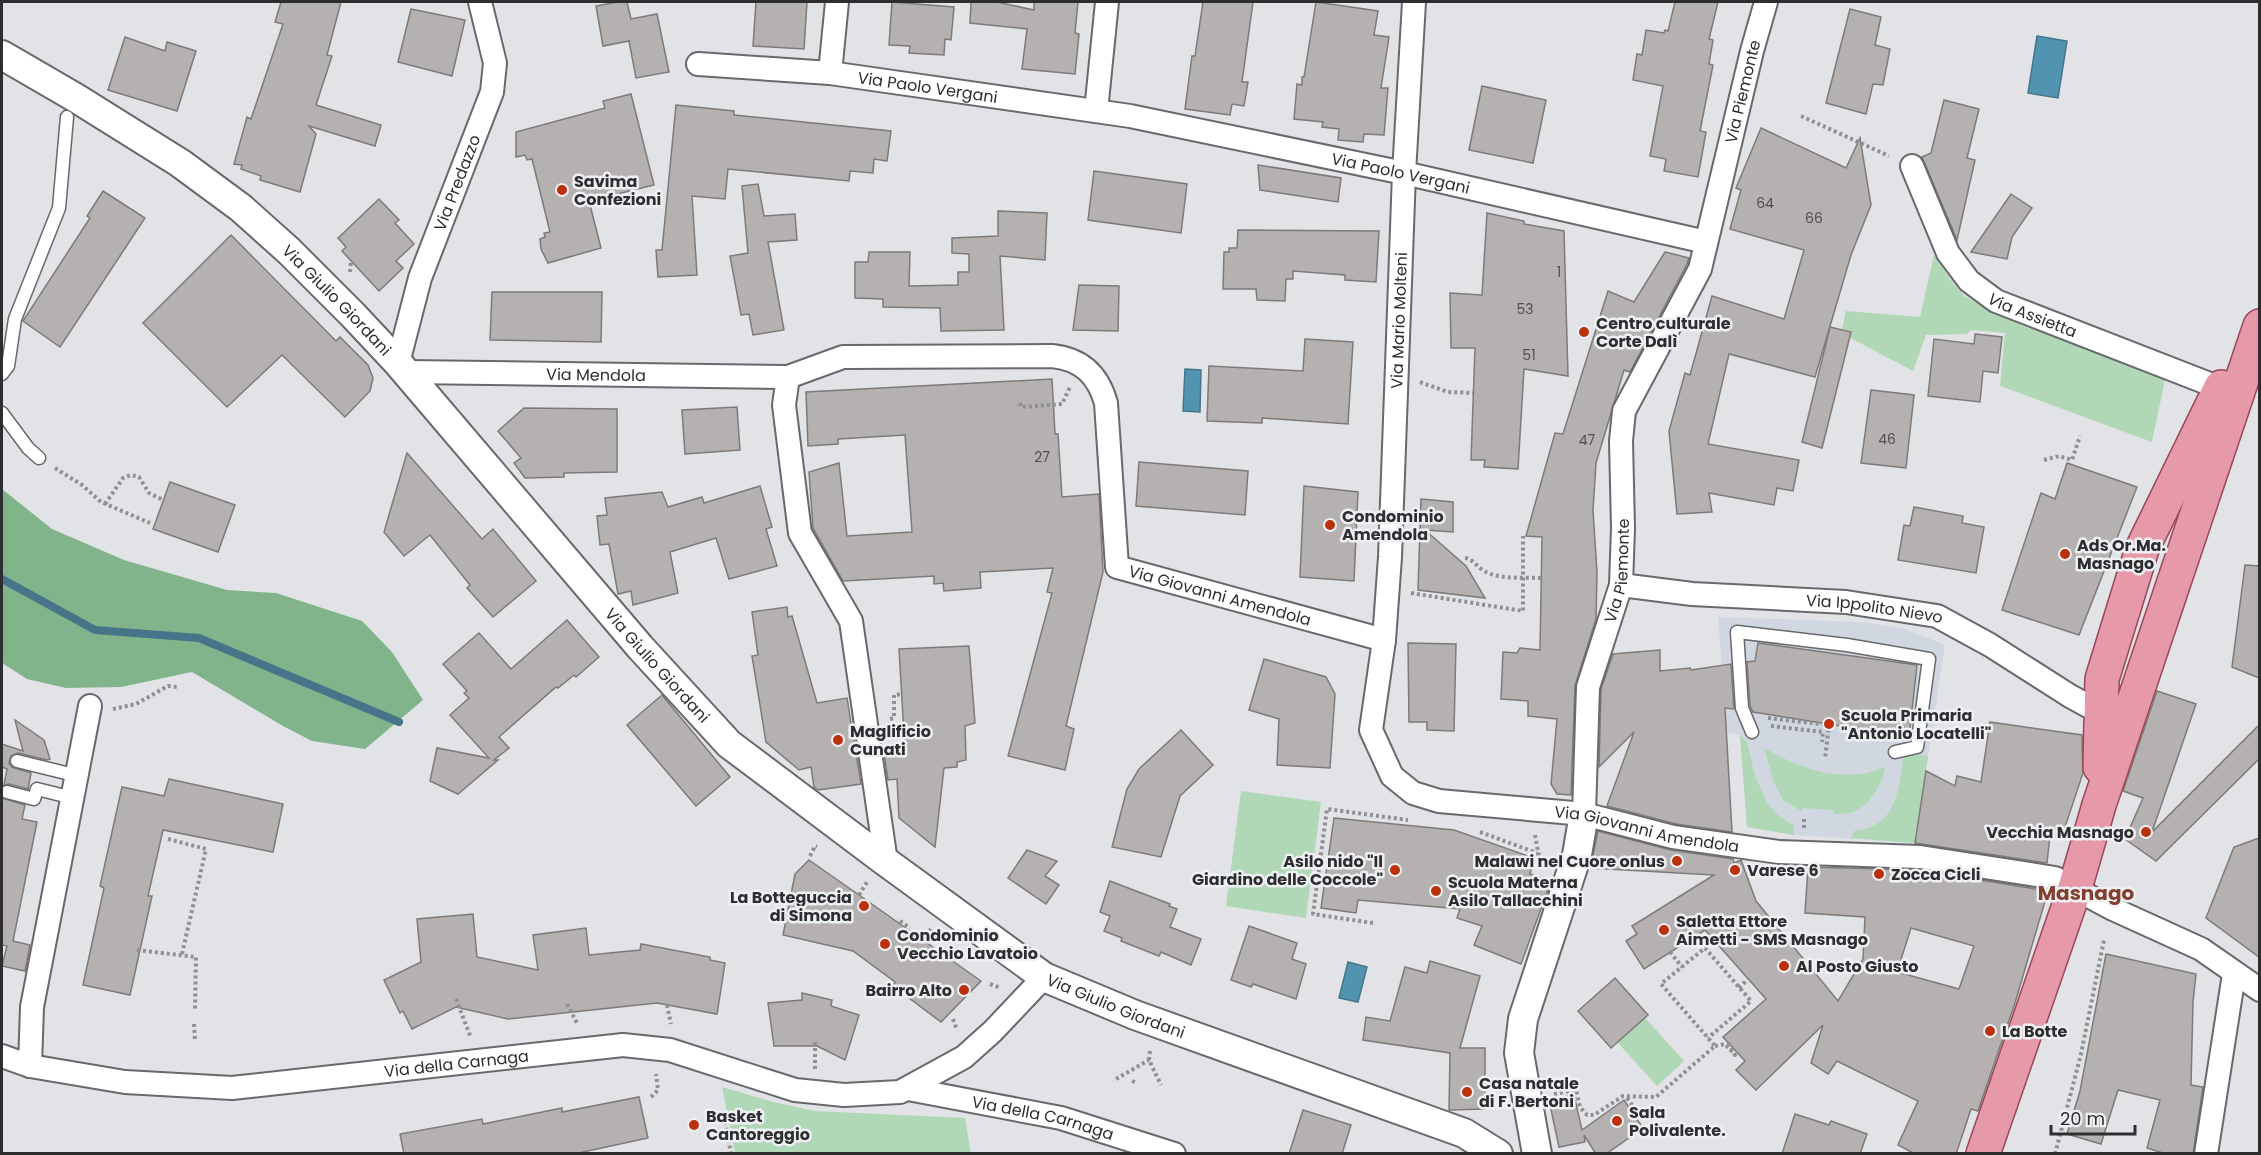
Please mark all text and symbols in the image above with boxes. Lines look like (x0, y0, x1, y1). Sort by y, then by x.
street label: Via Piemonte (1719, 37, 1767, 146)
street label: Via Paolo Vergani (856, 66, 999, 109)
street label: Via Predazzo (428, 131, 486, 234)
street label: Via Paolo Vergani (1329, 147, 1472, 200)
place label: Savima Confezioni (574, 170, 661, 211)
marker: Savima Confezioni (555, 183, 569, 197)
house number: 64 (1756, 193, 1774, 213)
house number: 66 (1805, 208, 1823, 228)
street label: Via Giulio Giordani (277, 240, 396, 361)
street label: Via Mario Molteni (1385, 252, 1413, 389)
house number: 1 (1557, 262, 1561, 282)
street label: Via Assietta (1983, 288, 2080, 343)
house number: 53 (1516, 299, 1534, 319)
place label: Centro culturale Corte Dalì (1596, 312, 1731, 353)
marker: Centro culturale Corte Dalì (1577, 325, 1591, 339)
house number: 51 (1522, 345, 1536, 365)
street label: Via Mendola (546, 363, 646, 387)
house number: 46 (1878, 429, 1896, 449)
house number: 47 (1579, 430, 1596, 450)
house number: 27 (1034, 447, 1050, 467)
place label: Condominio Amendola (1342, 505, 1444, 546)
marker: Condominio Amendola (1323, 518, 1337, 532)
street label: Via Piemonte (1598, 518, 1635, 626)
place label: Ads Or.Ma. Masnago (2077, 534, 2166, 575)
marker: Ads Or.Ma. Masnago (2058, 547, 2072, 561)
street label: Via Giovanni Amendola (1126, 560, 1314, 632)
street label: Via Ippolito Nievo (1806, 589, 1948, 630)
street label: Via Giulio Giordani (599, 603, 715, 728)
place label: Scuola Primaria "Antonio Locatelli" (1841, 704, 1991, 745)
marker: Scuola Primaria "Antonio Locatelli" (1822, 717, 1836, 731)
place label: Maglificio Cunati (850, 720, 931, 761)
marker: Maglificio Cunati (831, 733, 845, 747)
street label: Via Giovanni Amendola (1553, 800, 1741, 858)
place label: Vecchia Masnago (1986, 821, 2134, 844)
marker: Vecchia Masnago (2139, 825, 2153, 839)
place label: Asilo nido "Il Giardino delle Coccole" (1192, 850, 1383, 891)
place label: Malawi nel Cuore onlus (1474, 850, 1665, 873)
marker: Malawi nel Cuore onlus (1670, 854, 1684, 868)
place label: Varese 6 (1747, 859, 1819, 882)
marker: Asilo nido "Il Giardino delle Coccole" (1388, 863, 1402, 877)
marker: Varese 6 (1728, 863, 1742, 877)
place label: Zocca Cicli (1891, 863, 1980, 886)
marker: Zocca Cicli (1872, 867, 1886, 881)
place label: Scuola Materna Asilo Tallacchini (1448, 871, 1583, 912)
district label: Masnago (2038, 879, 2134, 907)
marker: Scuola Materna Asilo Tallacchini (1429, 884, 1443, 898)
place label: La Botteguccia di Simona (730, 886, 852, 927)
marker: La Botteguccia di Simona (857, 899, 871, 913)
place label: Saletta Ettore Aimetti - SMS Masnago (1676, 910, 1868, 951)
marker: Saletta Ettore Aimetti - SMS Masnago (1657, 923, 1671, 937)
place label: Condominio Vecchio Lavatoio (897, 924, 1038, 965)
marker: Condominio Vecchio Lavatoio (878, 937, 892, 951)
place label: Al Posto Giusto (1796, 955, 1918, 978)
marker: Al Posto Giusto (1777, 959, 1791, 973)
street label: Via Giulio Giordani (1043, 968, 1188, 1044)
place label: Bairro Alto (865, 979, 952, 1002)
marker: Bairro Alto (957, 983, 971, 997)
place label: La Botte (2002, 1020, 2068, 1043)
marker: La Botte (1983, 1024, 1997, 1038)
street label: Via della Carnaga (383, 1044, 530, 1083)
place label: Casa natale di F. Bertoni (1479, 1072, 1579, 1113)
marker: Casa natale di F. Bertoni (1460, 1085, 1474, 1099)
street label: Via della Carnaga (970, 1090, 1117, 1146)
scale bar (2051, 1098, 2135, 1136)
place label: Sala Polivalente. (1629, 1101, 1726, 1142)
place label: Basket Cantoreggio (706, 1105, 810, 1146)
text: 20 m (2060, 1106, 2105, 1131)
marker: Sala Polivalente. (1610, 1114, 1624, 1128)
marker: Basket Cantoreggio (687, 1118, 701, 1132)

